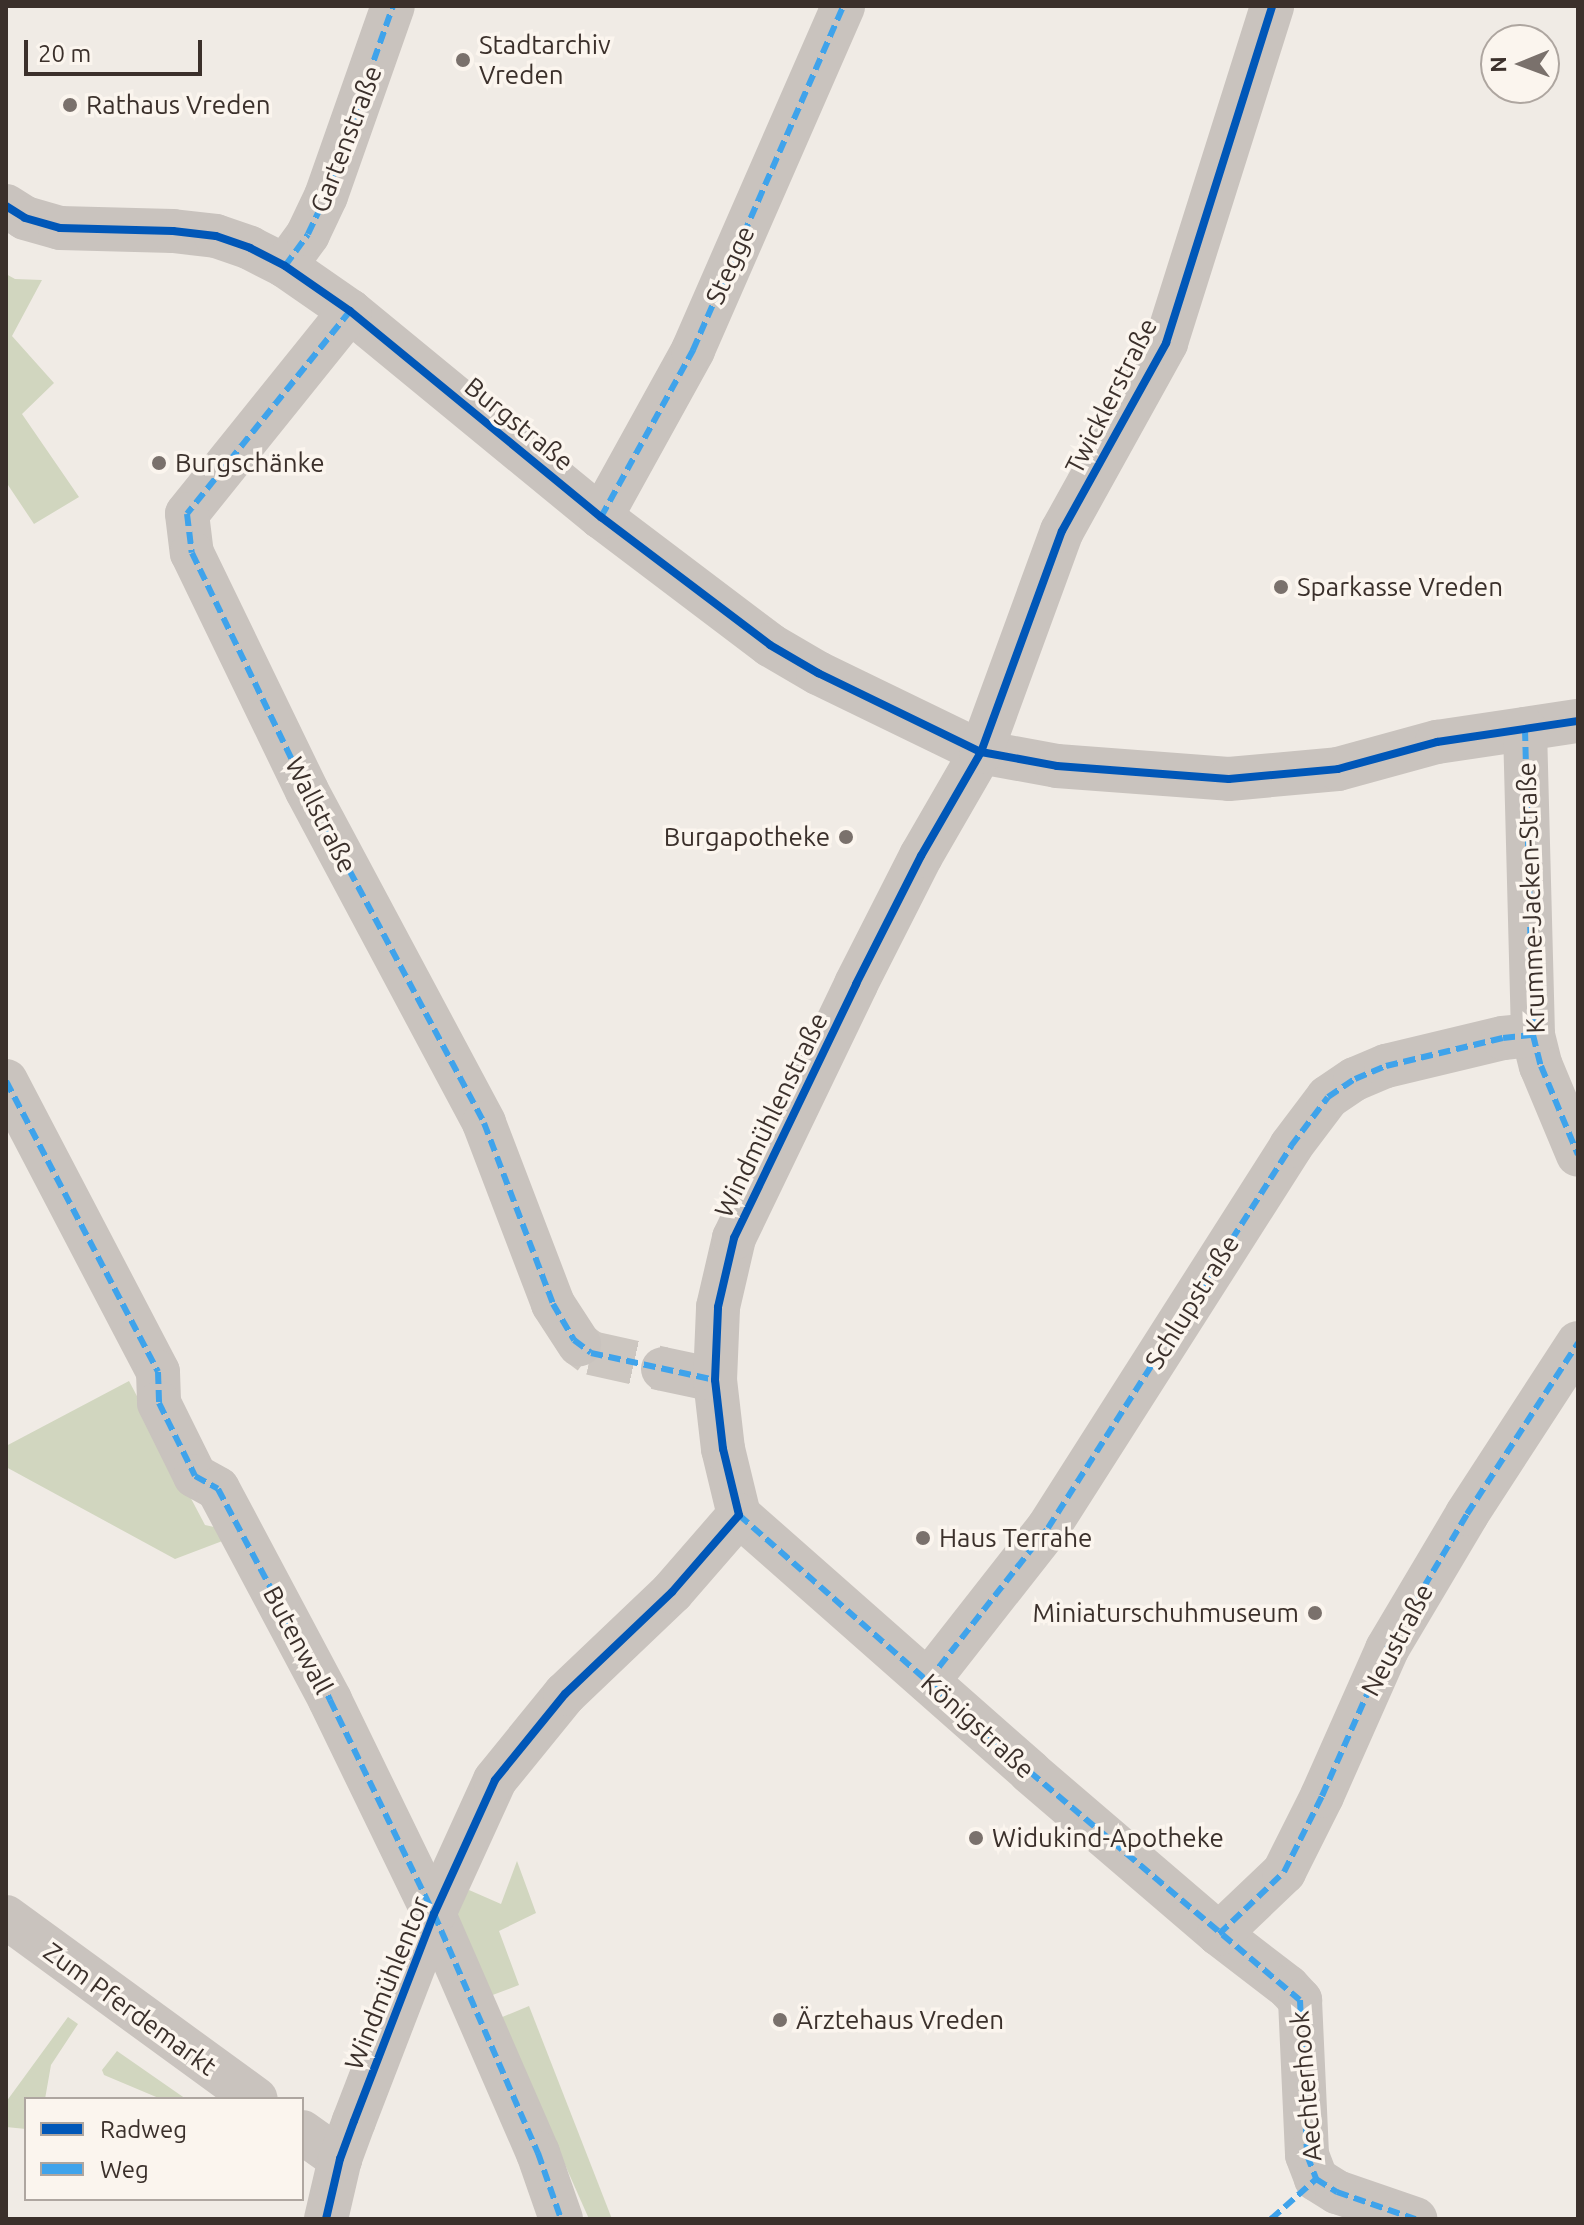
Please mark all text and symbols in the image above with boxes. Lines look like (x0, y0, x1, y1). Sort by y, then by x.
scale bar (28, 24, 206, 74)
north arrow (1480, 24, 1560, 104)
place label: Stadtarchiv Vreden (479, 29, 611, 90)
text: 20 m (38, 40, 91, 67)
marker: Stadtarchiv Vreden (454, 51, 472, 69)
text: N (1485, 56, 1510, 73)
street label: Gartenstraße (304, 61, 388, 217)
place label: Rathaus Vreden (86, 89, 271, 121)
marker: Rathaus Vreden (61, 96, 79, 114)
street label: Stegge (699, 221, 761, 309)
street label: Twicklerstraße (1058, 313, 1164, 479)
street label: Burgstraße (458, 371, 580, 477)
place label: Burgschänke (175, 447, 325, 479)
marker: Burgschänke (150, 454, 168, 472)
place label: Sparkasse Vreden (1297, 571, 1503, 603)
marker: Sparkasse Vreden (1272, 578, 1290, 596)
street label: Wallstraße (279, 752, 363, 878)
street label: Krumme-Jacken-Straße (1511, 762, 1551, 1034)
place label: Burgapotheke (664, 821, 830, 853)
marker: Burgapotheke (837, 828, 855, 846)
street label: Windmühlenstraße (708, 1008, 834, 1222)
street label: Schlupstraße (1138, 1229, 1246, 1375)
place label: Haus Terrahe (939, 1522, 1092, 1554)
marker: Haus Terrahe (914, 1529, 932, 1547)
street label: Neustraße (1354, 1579, 1440, 1701)
street label: Butenwall (257, 1581, 339, 1699)
place label: Miniaturschuhmuseum (1033, 1597, 1299, 1629)
marker: Miniaturschuhmuseum (1306, 1604, 1324, 1622)
street label: Königstraße (915, 1667, 1041, 1785)
place label: Widukind-Apotheke (992, 1822, 1224, 1854)
marker: Widukind-Apotheke (967, 1829, 985, 1847)
street label: Windmühlentor (338, 1892, 436, 2074)
street label: Zum Pferdemarkt (38, 1936, 222, 2082)
place label: Ärztehaus Vreden (796, 2004, 1004, 2036)
street label: Aechterhook (1284, 2009, 1328, 2163)
marker: Ärztehaus Vreden (771, 2011, 789, 2029)
legend (24, 2097, 304, 2201)
text: Radweg (100, 2116, 187, 2143)
text: Weg (100, 2156, 149, 2183)

